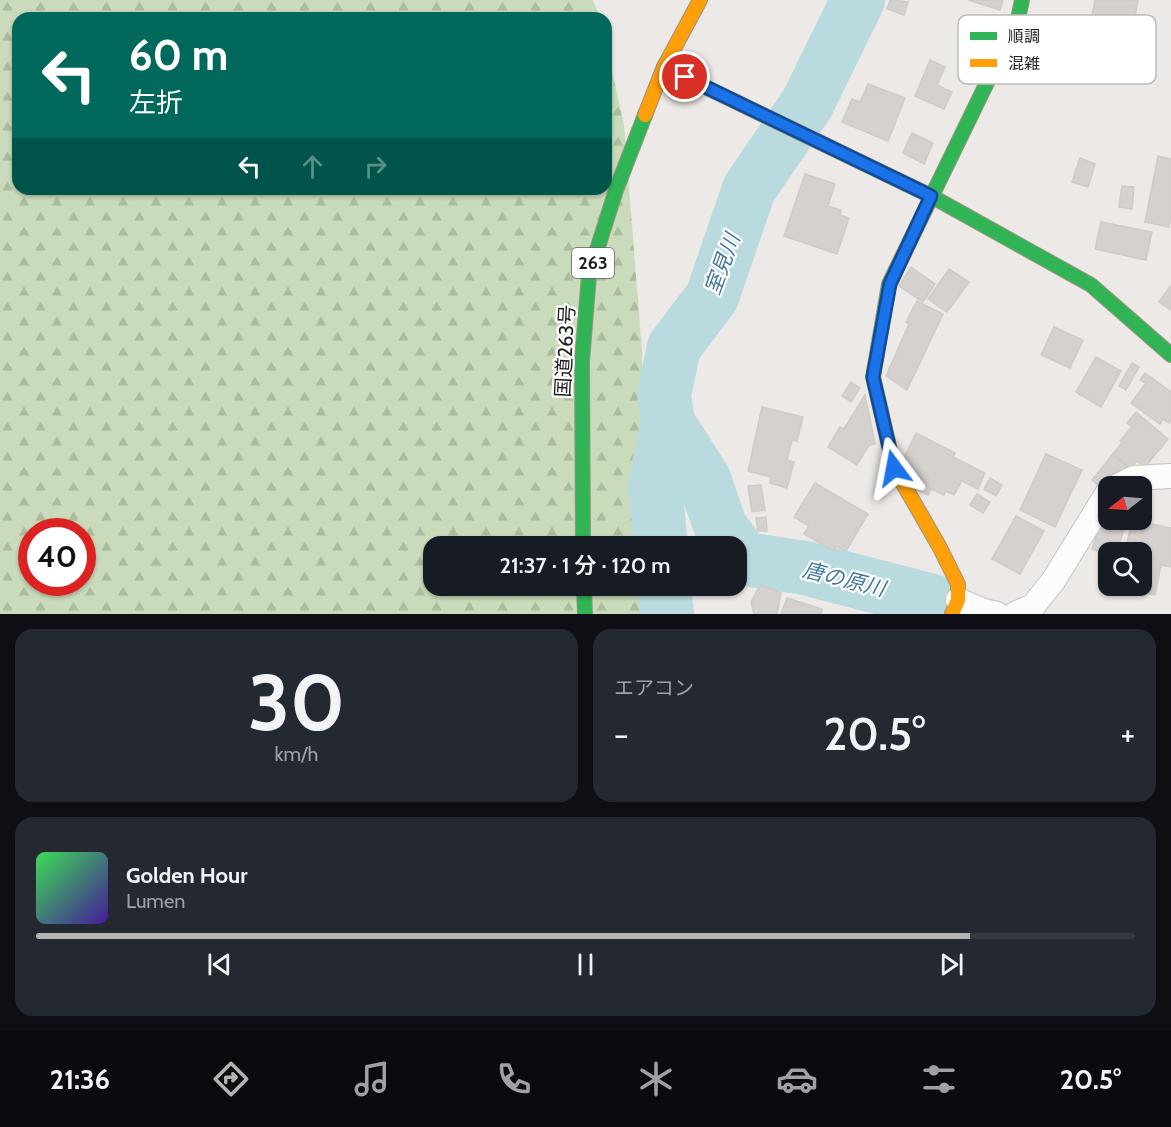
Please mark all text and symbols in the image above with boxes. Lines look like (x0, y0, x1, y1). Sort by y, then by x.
legend (958, 15, 1156, 84)
text: 順調 (1008, 27, 1040, 46)
text: 60 m (129, 29, 228, 81)
icon: left (30, 36, 108, 114)
pin (659, 51, 710, 102)
text: 混雑 (1008, 54, 1040, 73)
icon: arrive (668, 60, 701, 93)
text: 左折 (129, 86, 183, 119)
icon: left (233, 150, 266, 183)
icon: ahead (296, 150, 329, 183)
icon: right (359, 150, 392, 183)
water label: 室見川 (699, 228, 745, 298)
road number: 263 (572, 248, 614, 278)
street label: 国道263号 (551, 304, 579, 398)
position arrow (862, 436, 926, 500)
north arrow (1098, 476, 1152, 530)
map controls (1098, 476, 1152, 596)
speed limit sign: 40 (18, 518, 96, 596)
button: search (1098, 542, 1152, 596)
text: 21:37 · 1 分 · 120 m (500, 552, 670, 579)
water label: 唐の原川 (800, 557, 890, 602)
text: 30 (248, 655, 345, 750)
text: エアコン (614, 676, 694, 700)
text: 20.5° (824, 707, 925, 761)
text: − (614, 714, 629, 754)
text: + (1120, 714, 1135, 754)
text: km/h (275, 742, 318, 766)
text: Golden Hour (126, 862, 247, 889)
text: Lumen (126, 889, 185, 913)
icon: previous (203, 948, 236, 981)
icon: pause (569, 948, 602, 981)
icon: next (935, 948, 968, 981)
icon: directions (210, 1058, 252, 1100)
icon: music (351, 1058, 393, 1100)
icon: phone (493, 1058, 535, 1100)
icon: climate (635, 1058, 677, 1100)
icon: car (776, 1058, 818, 1100)
icon: filters (918, 1058, 960, 1100)
text: 21:36 (50, 1063, 110, 1096)
text: 20.5° (1060, 1063, 1121, 1096)

